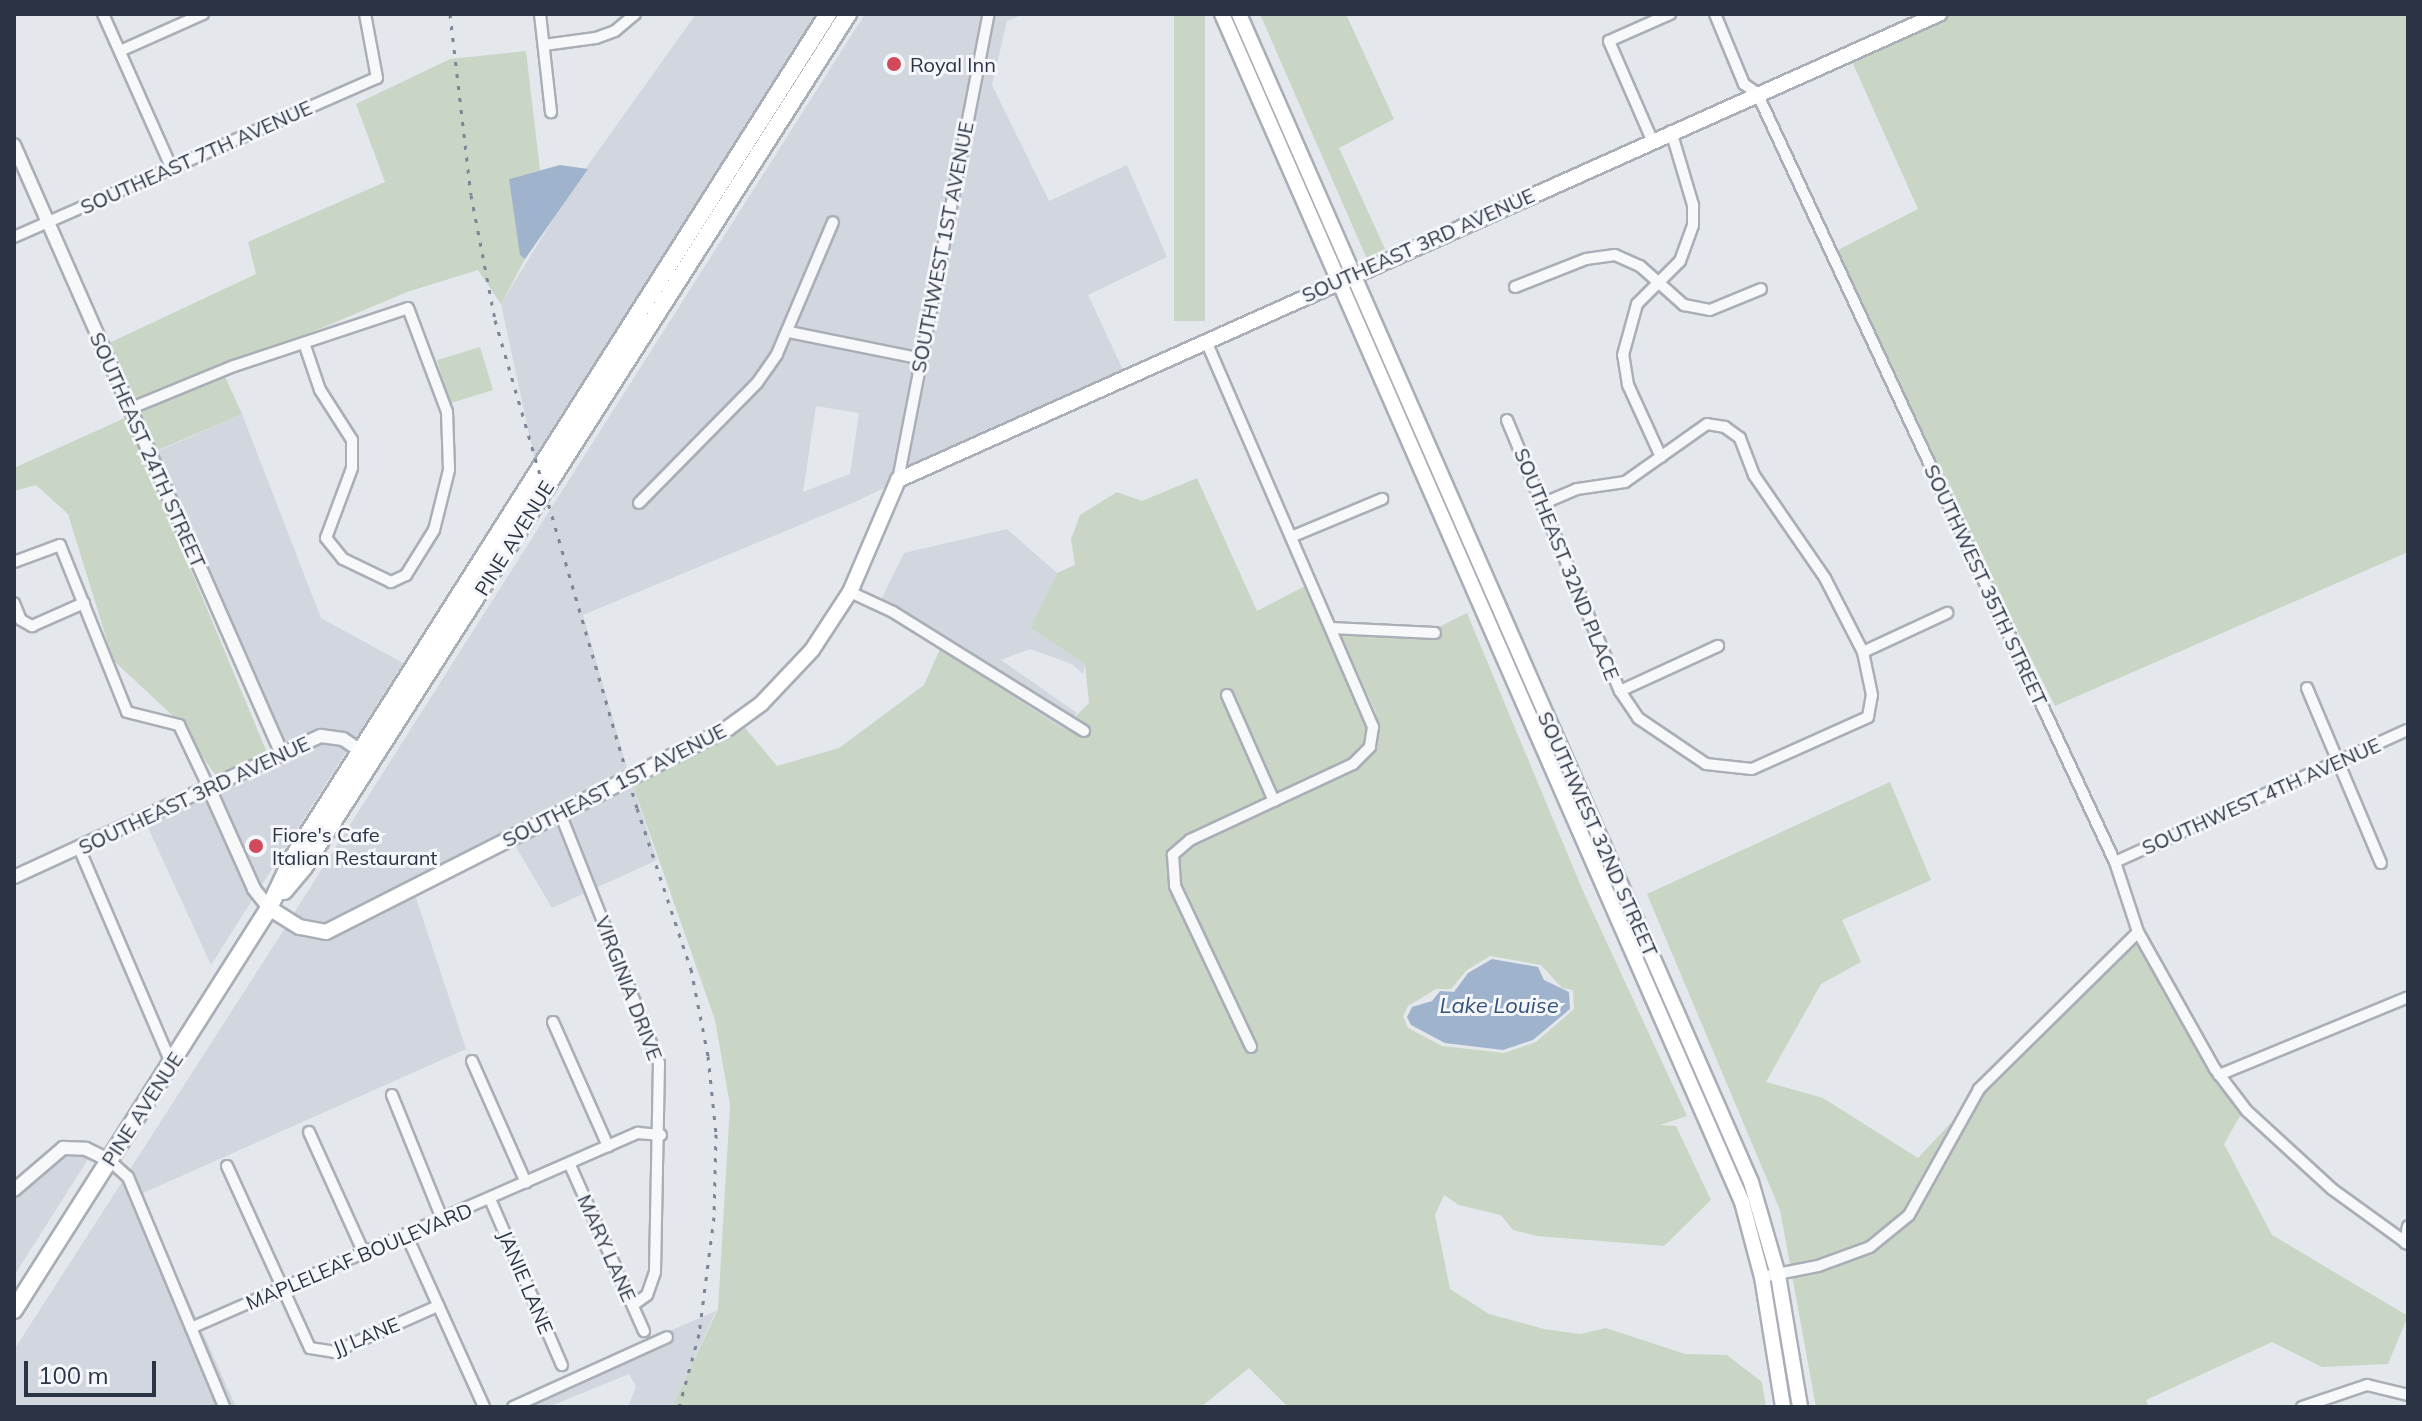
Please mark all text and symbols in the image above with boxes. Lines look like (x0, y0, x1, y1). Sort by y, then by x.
place label: Royal Inn (910, 52, 996, 76)
marker: Royal Inn (885, 55, 903, 73)
street label: SOUTHEAST 7TH AVENUE (77, 95, 315, 219)
street label: SOUTHWEST 1ST AVENUE (906, 119, 978, 375)
street label: SOUTHEAST 3RD AVENUE (1298, 183, 1538, 307)
street label: SOUTHEAST 24TH STREET (85, 328, 211, 572)
street label: SOUTHEAST 32ND PLACE (1509, 445, 1625, 683)
street label: SOUTHWEST 35TH STREET (1920, 461, 2052, 709)
street label: PINE AVENUE (469, 476, 559, 600)
street label: SOUTHWEST 32ND STREET (1533, 708, 1663, 960)
street label: SOUTHEAST 1ST AVENUE (498, 718, 730, 852)
street label: SOUTHEAST 3RD AVENUE (75, 731, 313, 859)
street label: SOUTHWEST 4TH AVENUE (2138, 732, 2384, 860)
place label: Fiore's Cafe Italian Restaurant (272, 822, 437, 869)
marker: Fiore's Cafe Italian Restaurant (247, 837, 265, 855)
street label: VIRGINIA DRIVE (590, 913, 668, 1063)
water label: Lake Louise (1439, 993, 1559, 1019)
street label: PINE AVENUE (96, 1048, 188, 1170)
street label: MARY LANE (573, 1191, 641, 1305)
street label: MAPLELEAF BOULEVARD (242, 1197, 476, 1315)
street label: JANIE LANE (493, 1227, 559, 1337)
street label: JJ LANE (329, 1312, 403, 1360)
scale bar (28, 1345, 160, 1395)
text: 100 m (38, 1360, 109, 1390)

